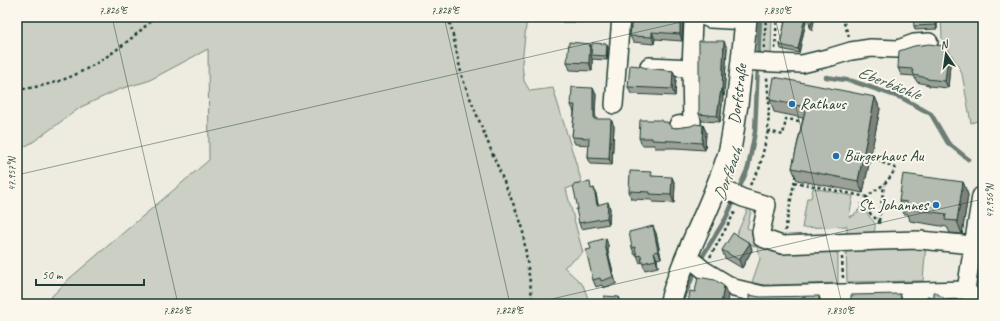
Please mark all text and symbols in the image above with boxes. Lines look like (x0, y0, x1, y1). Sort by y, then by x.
text: 7.826°E (99, 4, 129, 17)
text: 7.828°E (431, 4, 461, 17)
text: 7.830°E (763, 4, 793, 17)
north arrow (926, 34, 966, 74)
text: N (939, 36, 951, 52)
street label: Dorfstraße (724, 61, 752, 125)
water label: Eberbächle (855, 62, 925, 105)
place label: Rathaus (800, 94, 847, 114)
marker: Rathaus (787, 99, 797, 109)
water label: Dorfbach (709, 143, 748, 203)
place label: Bürgerhaus Au (844, 146, 925, 166)
marker: Bürgerhaus Au (831, 151, 841, 161)
text: 47.957°N (5, 155, 18, 191)
text: 47.956°N (983, 182, 996, 218)
place label: St. Johannes (858, 195, 930, 215)
marker: St. Johannes (931, 200, 941, 210)
scale bar (36, 261, 144, 287)
text: 50 m (42, 267, 64, 283)
text: 7.826°E (163, 304, 193, 317)
text: 7.828°E (495, 304, 525, 317)
text: 7.830°E (826, 304, 856, 317)

